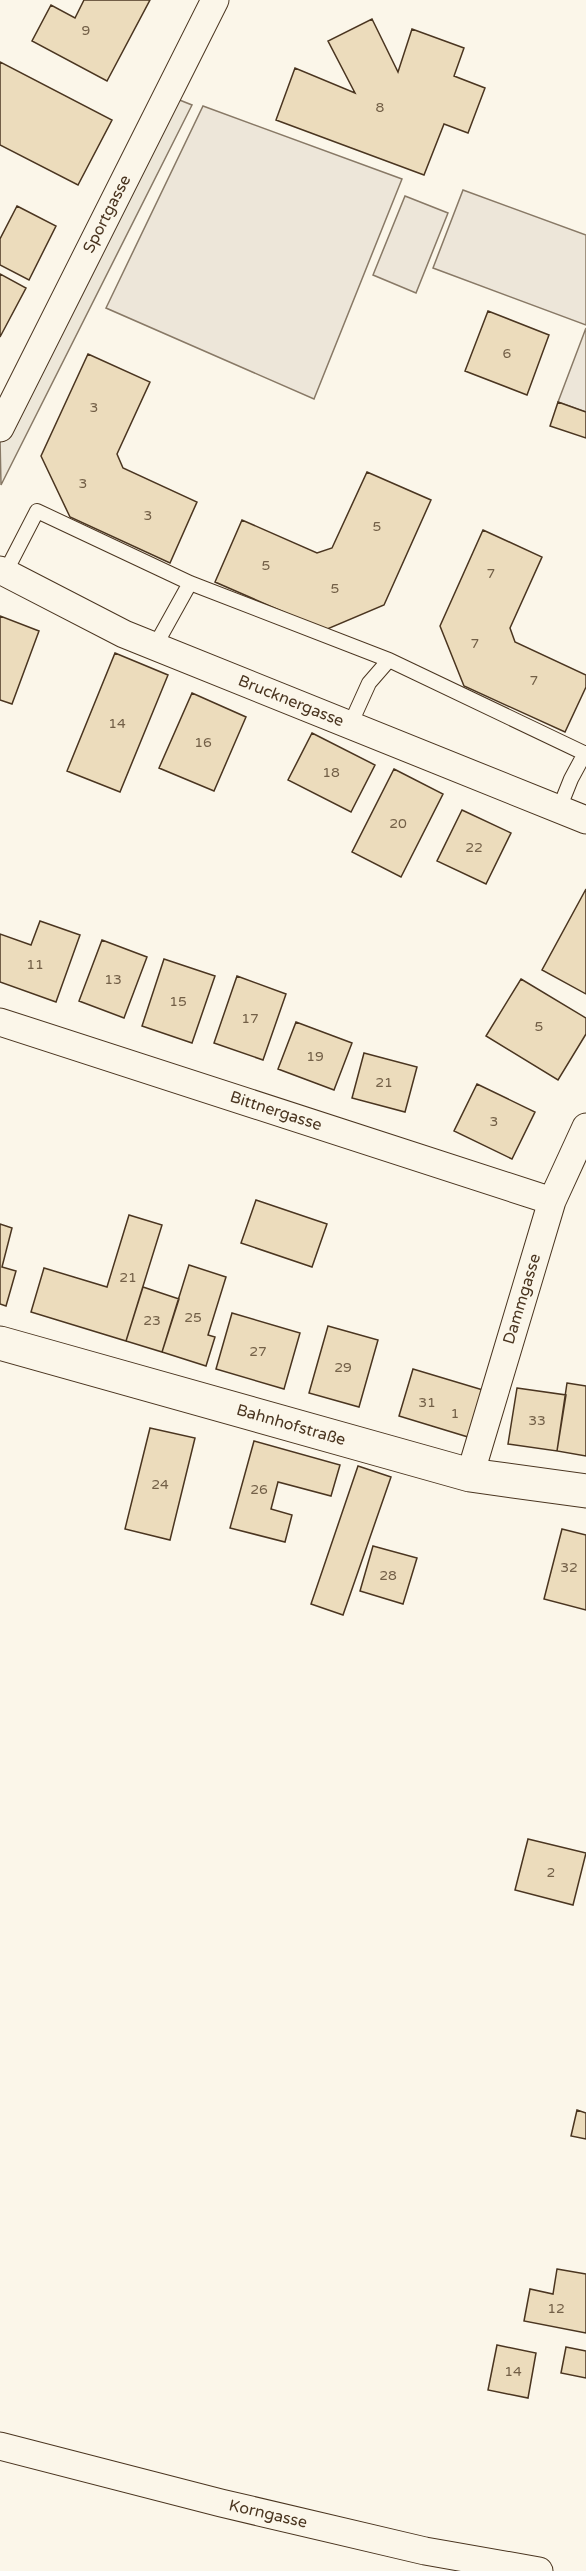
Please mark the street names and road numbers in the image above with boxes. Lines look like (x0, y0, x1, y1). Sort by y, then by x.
street label: Sportgasse (79, 172, 135, 256)
street label: Brucknergasse (235, 671, 347, 731)
street label: Bittnergasse (228, 1087, 324, 1135)
street label: Dammgasse (499, 1251, 545, 1347)
street label: Bahnhofstraße (234, 1400, 348, 1450)
street label: Korngasse (227, 2495, 309, 2533)

